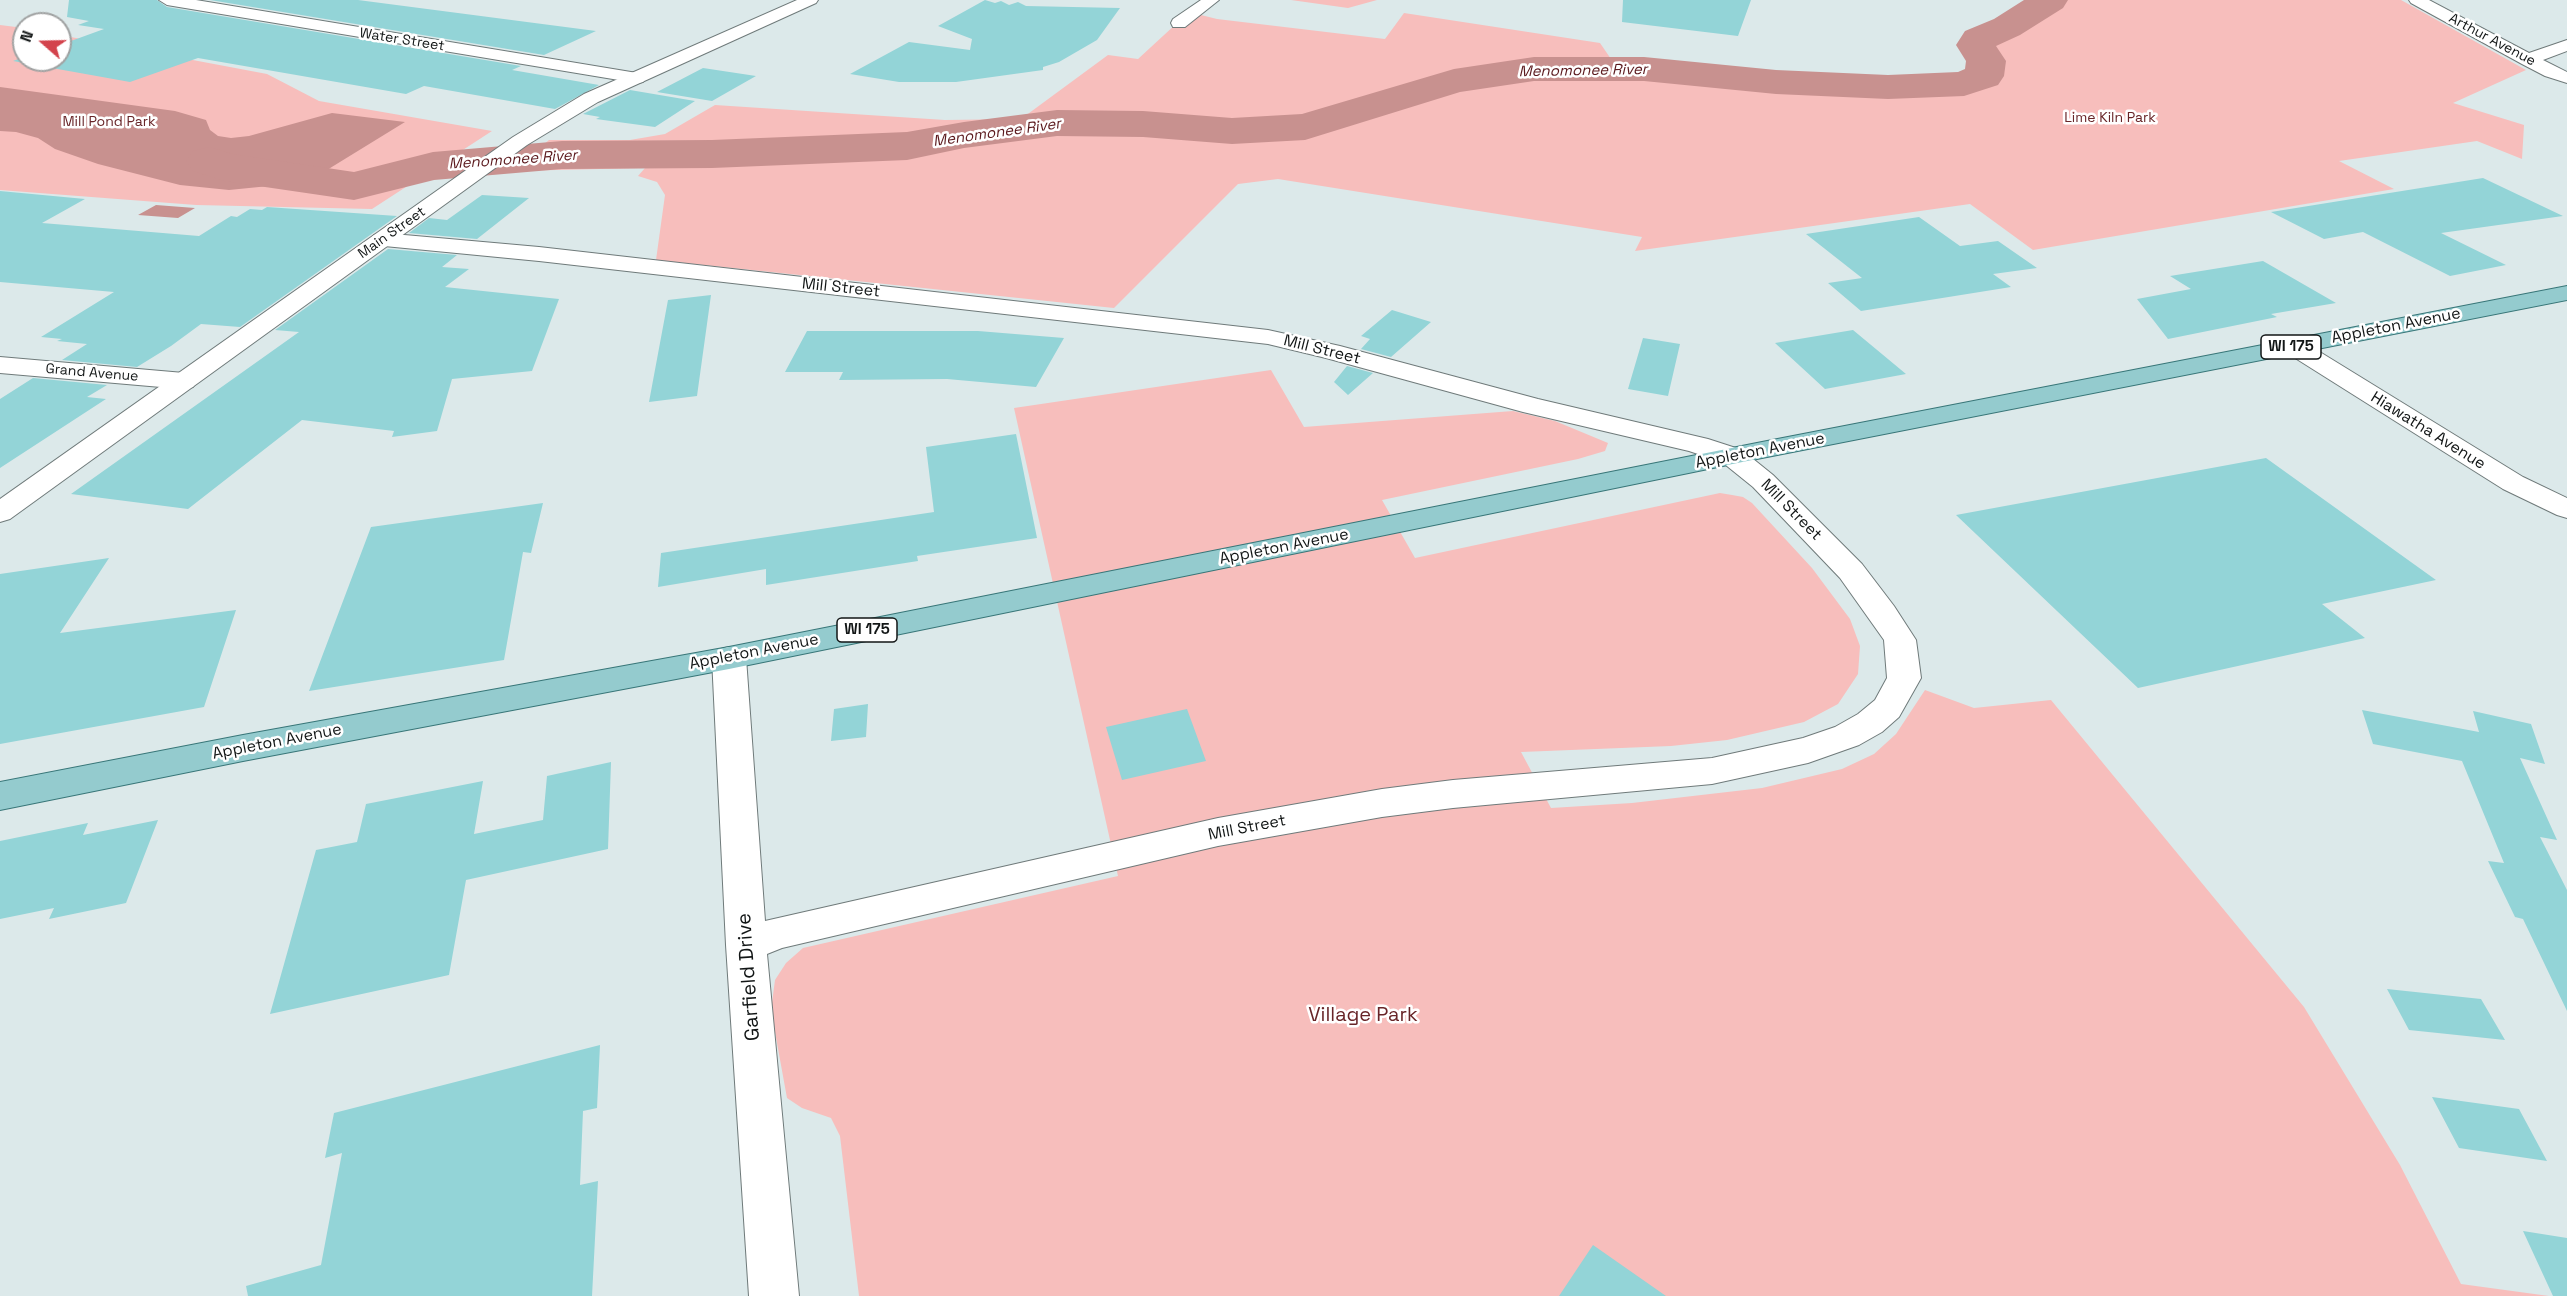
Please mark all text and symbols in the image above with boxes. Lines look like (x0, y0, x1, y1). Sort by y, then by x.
street label: Arthur Avenue (2446, 10, 2538, 70)
north arrow (12, 12, 72, 72)
street label: Water Street (358, 25, 446, 55)
text: N (15, 28, 38, 45)
water label: Menomonee River (1518, 61, 1648, 81)
park label: Lime Kiln Park (2064, 110, 2156, 126)
park label: Mill Pond Park (62, 114, 156, 130)
water label: Menomonee River (932, 115, 1062, 151)
water label: Menomonee River (448, 147, 578, 173)
street label: Main Street (355, 204, 429, 262)
street label: Mill Street (801, 274, 881, 302)
street label: Appleton Avenue (2330, 304, 2462, 348)
street label: Mill Street (1282, 331, 1362, 369)
road number: WI 175 (2261, 335, 2321, 359)
street label: Grand Avenue (45, 361, 139, 385)
street label: Hiawatha Avenue (2367, 388, 2489, 474)
street label: Appleton Avenue (1694, 429, 1826, 473)
street label: Mill Street (1756, 475, 1826, 545)
street label: Appleton Avenue (1218, 525, 1350, 569)
road number: WI 175 (837, 618, 897, 642)
street label: Appleton Avenue (688, 630, 820, 674)
street label: Appleton Avenue (211, 720, 343, 764)
street label: Mill Street (1207, 811, 1287, 845)
street label: Garfield Drive (733, 912, 765, 1042)
park label: Village Park (1308, 1004, 1418, 1028)

